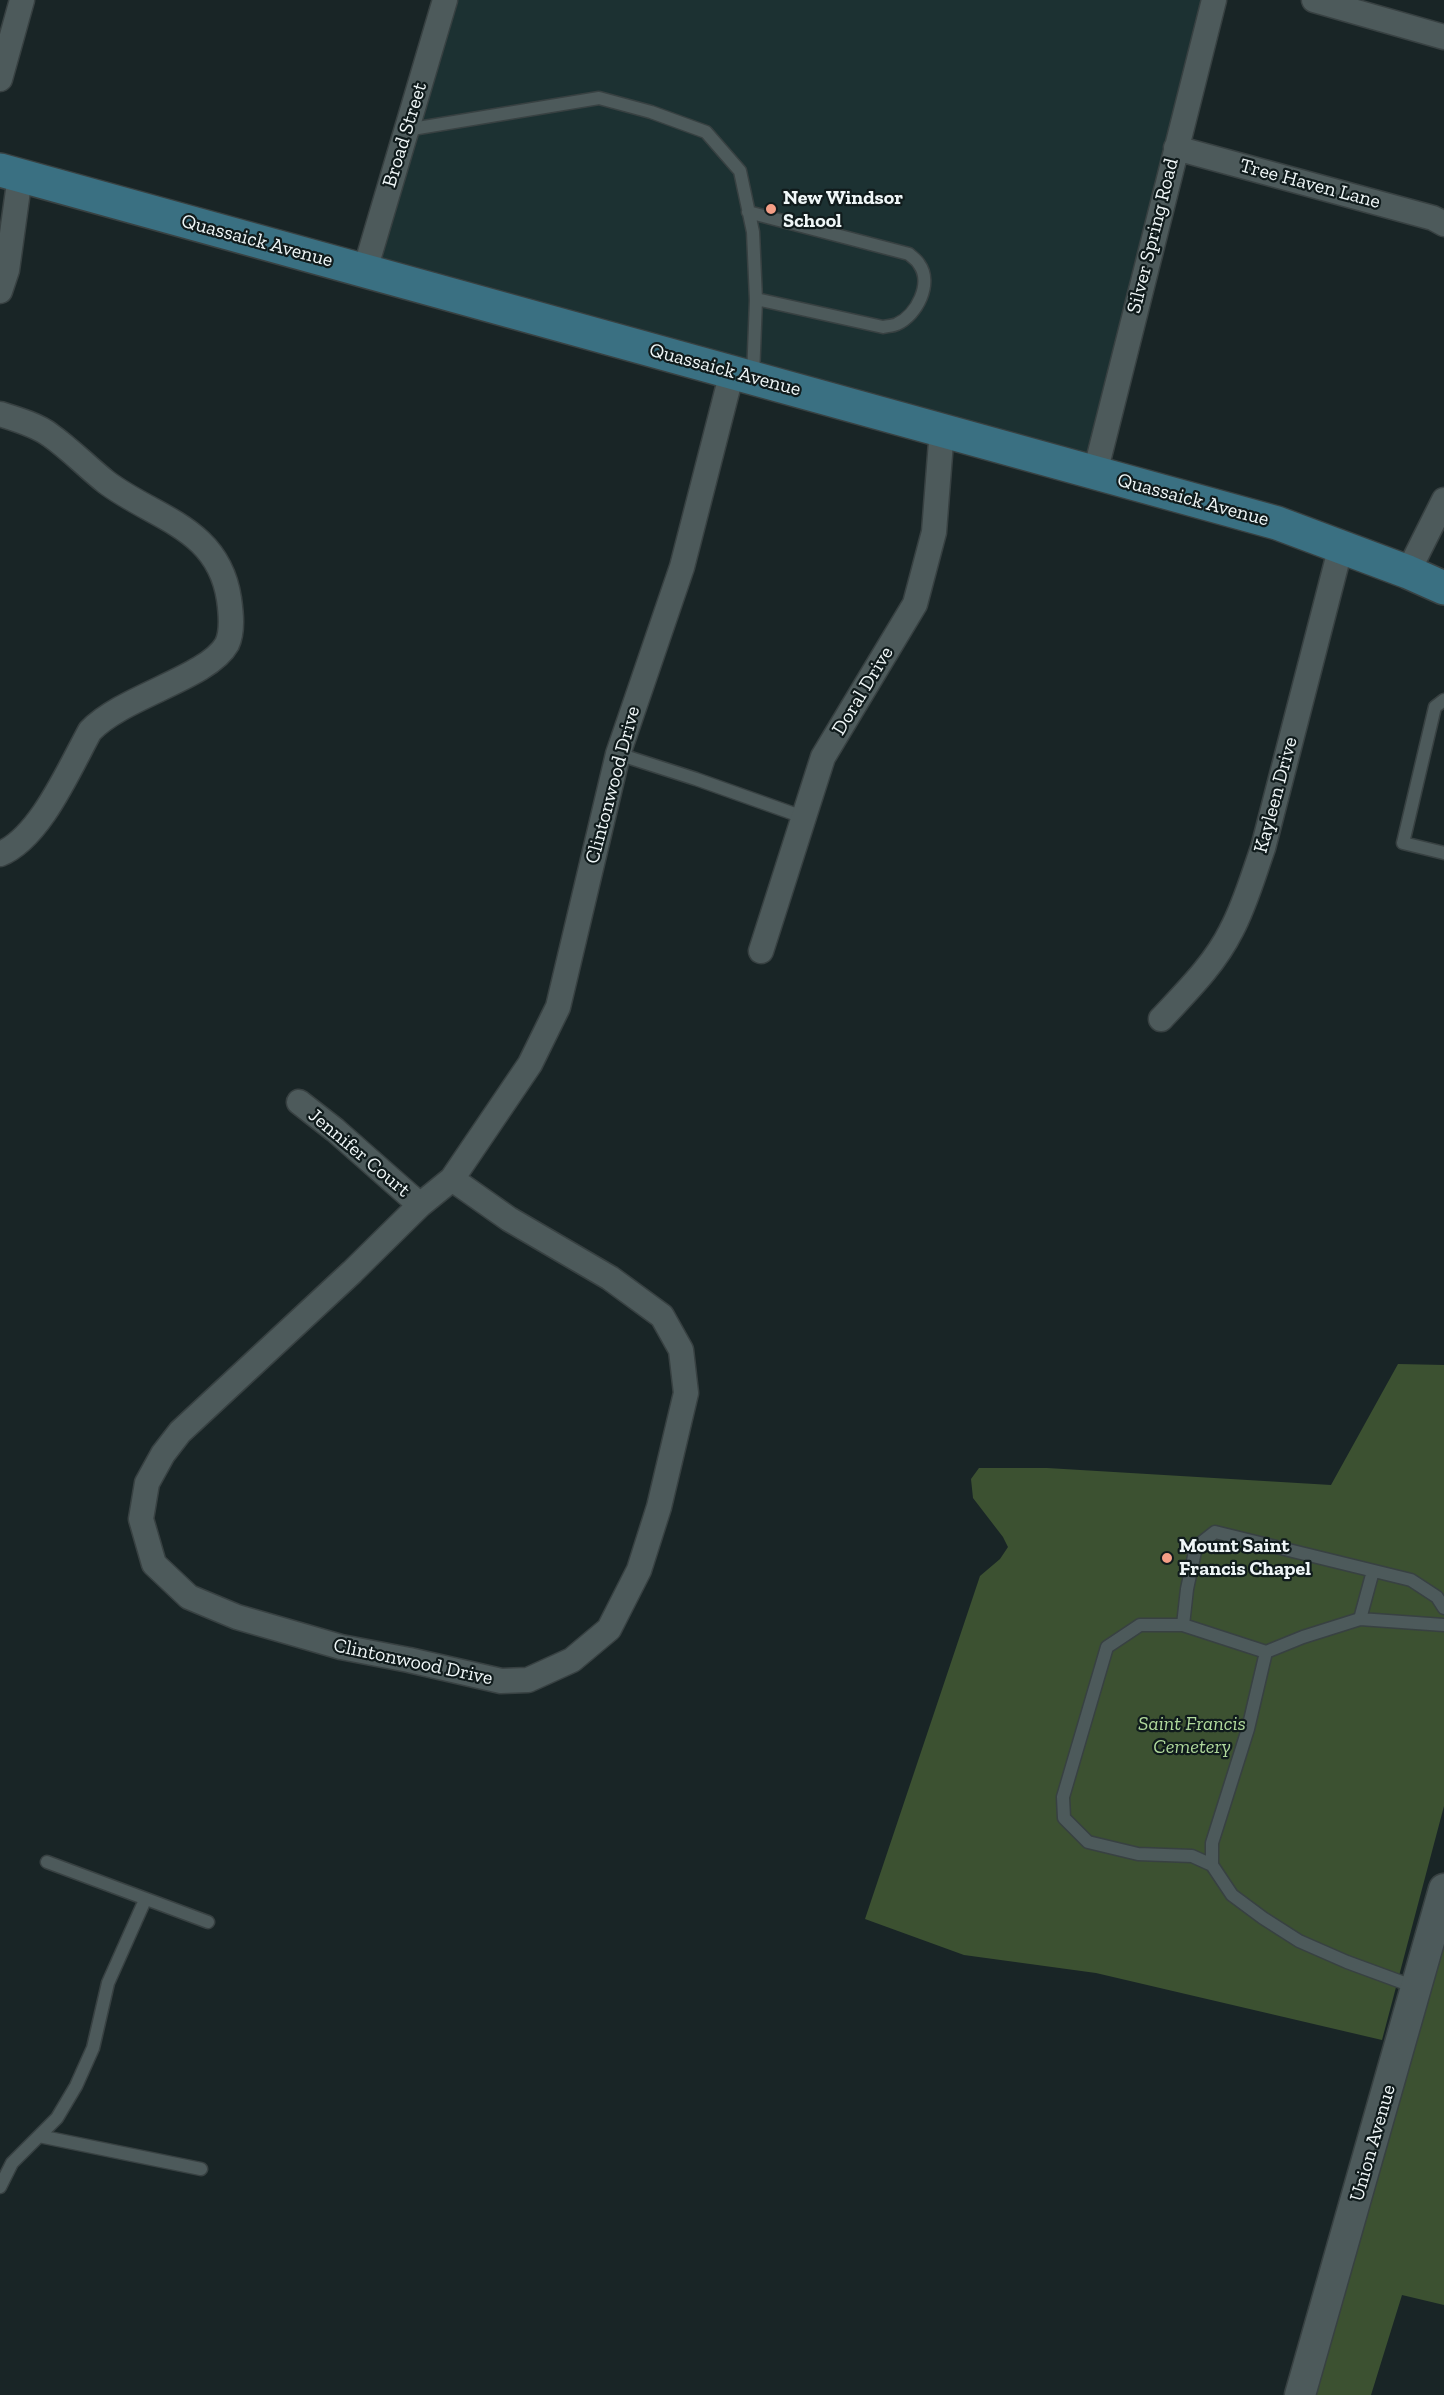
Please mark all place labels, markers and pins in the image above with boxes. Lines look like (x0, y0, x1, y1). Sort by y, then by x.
place label: New Windsor School (783, 186, 903, 233)
marker: New Windsor School (764, 202, 778, 216)
place label: Mount Saint Francis Chapel (1179, 1534, 1311, 1581)
marker: Mount Saint Francis Chapel (1160, 1551, 1174, 1565)

